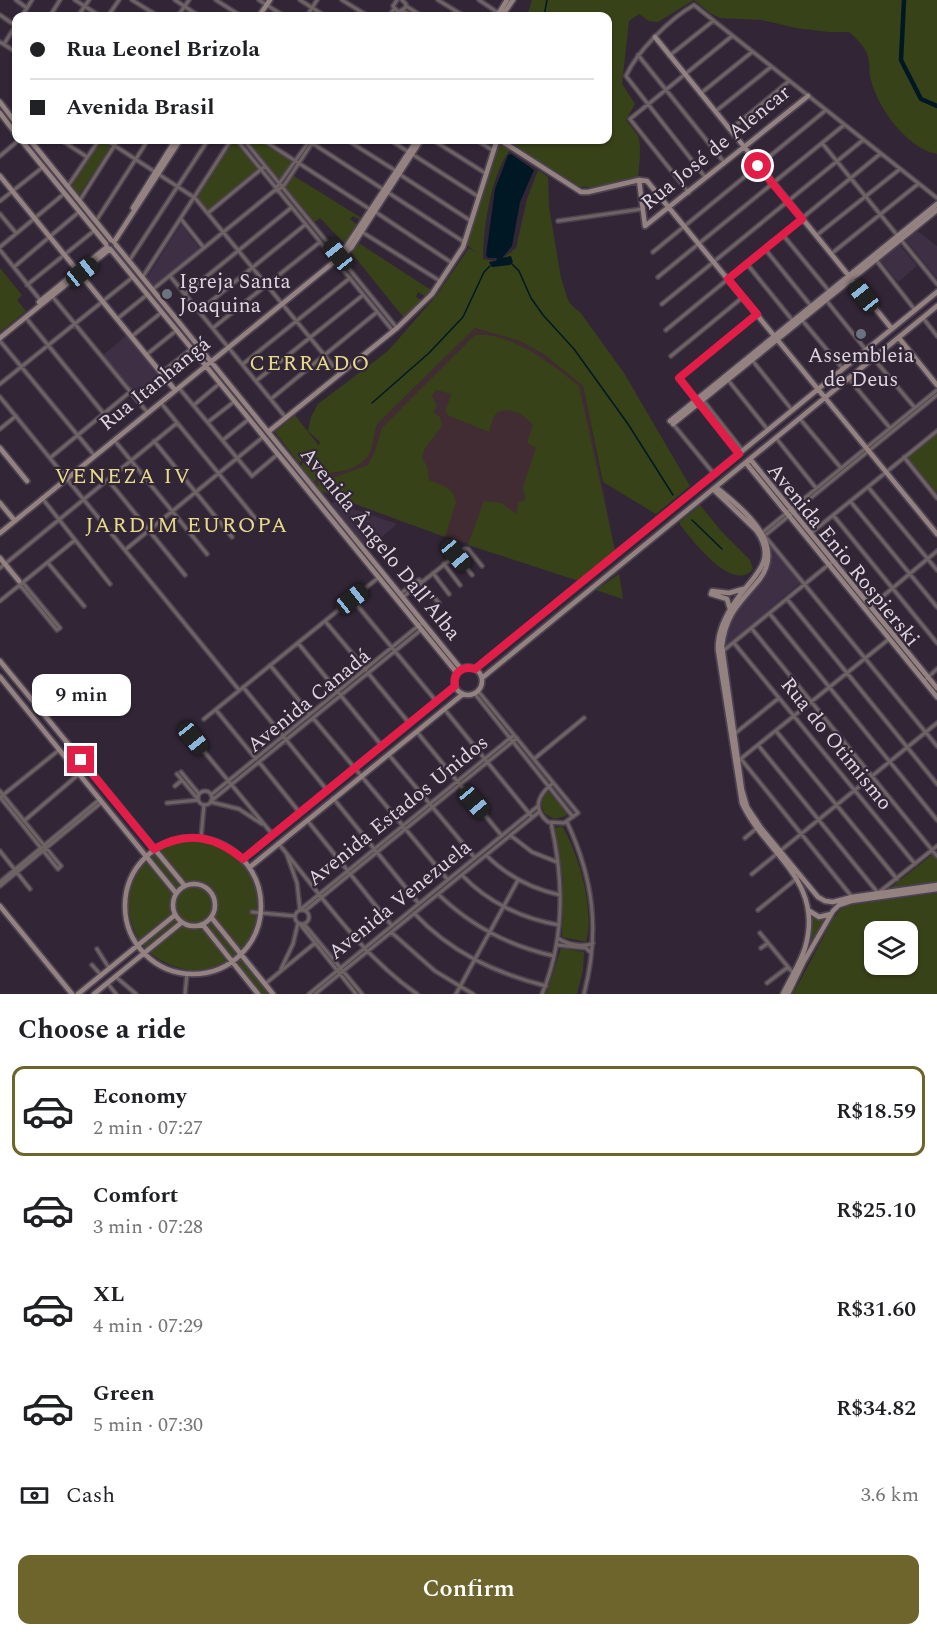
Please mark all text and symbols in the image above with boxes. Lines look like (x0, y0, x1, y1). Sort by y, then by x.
text: Rua Leonel Brizola (66, 33, 260, 66)
street label: Rua José de Alencar (634, 77, 798, 219)
text: Avenida Brasil (66, 91, 214, 124)
route start (744, 152, 771, 179)
car (320, 235, 356, 275)
car (62, 254, 102, 290)
place label: Igreja Santa Joaquina (179, 266, 292, 322)
car (846, 276, 882, 316)
marker: Igreja Santa Joaquina (160, 287, 174, 301)
marker: Assembleia de Deus (854, 327, 868, 341)
street label: Rua Itanhangá (92, 329, 218, 439)
place label: Assembleia de Deus (808, 340, 915, 396)
district label: CERRADO (249, 347, 371, 380)
street label: Avenida Ângelo Dall'Alba (292, 440, 469, 648)
street label: Avenida Enio Rospierski (759, 456, 927, 654)
district label: VENEZA IV (55, 460, 191, 493)
district label: JARDIM EUROPA (85, 509, 289, 542)
car (438, 535, 474, 575)
car (332, 581, 372, 617)
street label: Avenida Canadá (240, 641, 378, 761)
street label: Rua do Otimismo (772, 670, 900, 818)
callout: 9 min (32, 673, 130, 715)
text: 9 min (56, 680, 107, 710)
car (175, 718, 211, 758)
street label: Avenida Estados Unidos (300, 727, 496, 895)
route end (67, 746, 94, 773)
car (456, 782, 492, 822)
street label: Avenida Venezuela (321, 832, 479, 968)
map controls (864, 921, 918, 975)
button: layers (864, 921, 918, 975)
text: Choose a ride (18, 1009, 186, 1051)
text: Economy (93, 1080, 186, 1113)
icon: car (21, 1084, 75, 1138)
text: R$18.59 (836, 1095, 916, 1128)
text: 2 min · 07:27 (93, 1113, 203, 1143)
text: Comfort (93, 1179, 178, 1212)
icon: car (21, 1183, 75, 1237)
text: R$25.10 (836, 1194, 916, 1227)
text: 3 min · 07:28 (93, 1212, 203, 1242)
text: XL (93, 1278, 124, 1311)
icon: car (21, 1282, 75, 1336)
text: R$31.60 (836, 1293, 916, 1326)
text: 4 min · 07:29 (93, 1311, 203, 1341)
text: Green (93, 1377, 155, 1410)
icon: car (21, 1381, 75, 1435)
text: R$34.82 (836, 1392, 916, 1425)
text: 5 min · 07:30 (93, 1410, 203, 1440)
icon: cash (18, 1479, 51, 1512)
text: Cash (66, 1479, 115, 1512)
text: 3.6 km (861, 1480, 919, 1510)
button: Confirm (18, 1555, 919, 1624)

